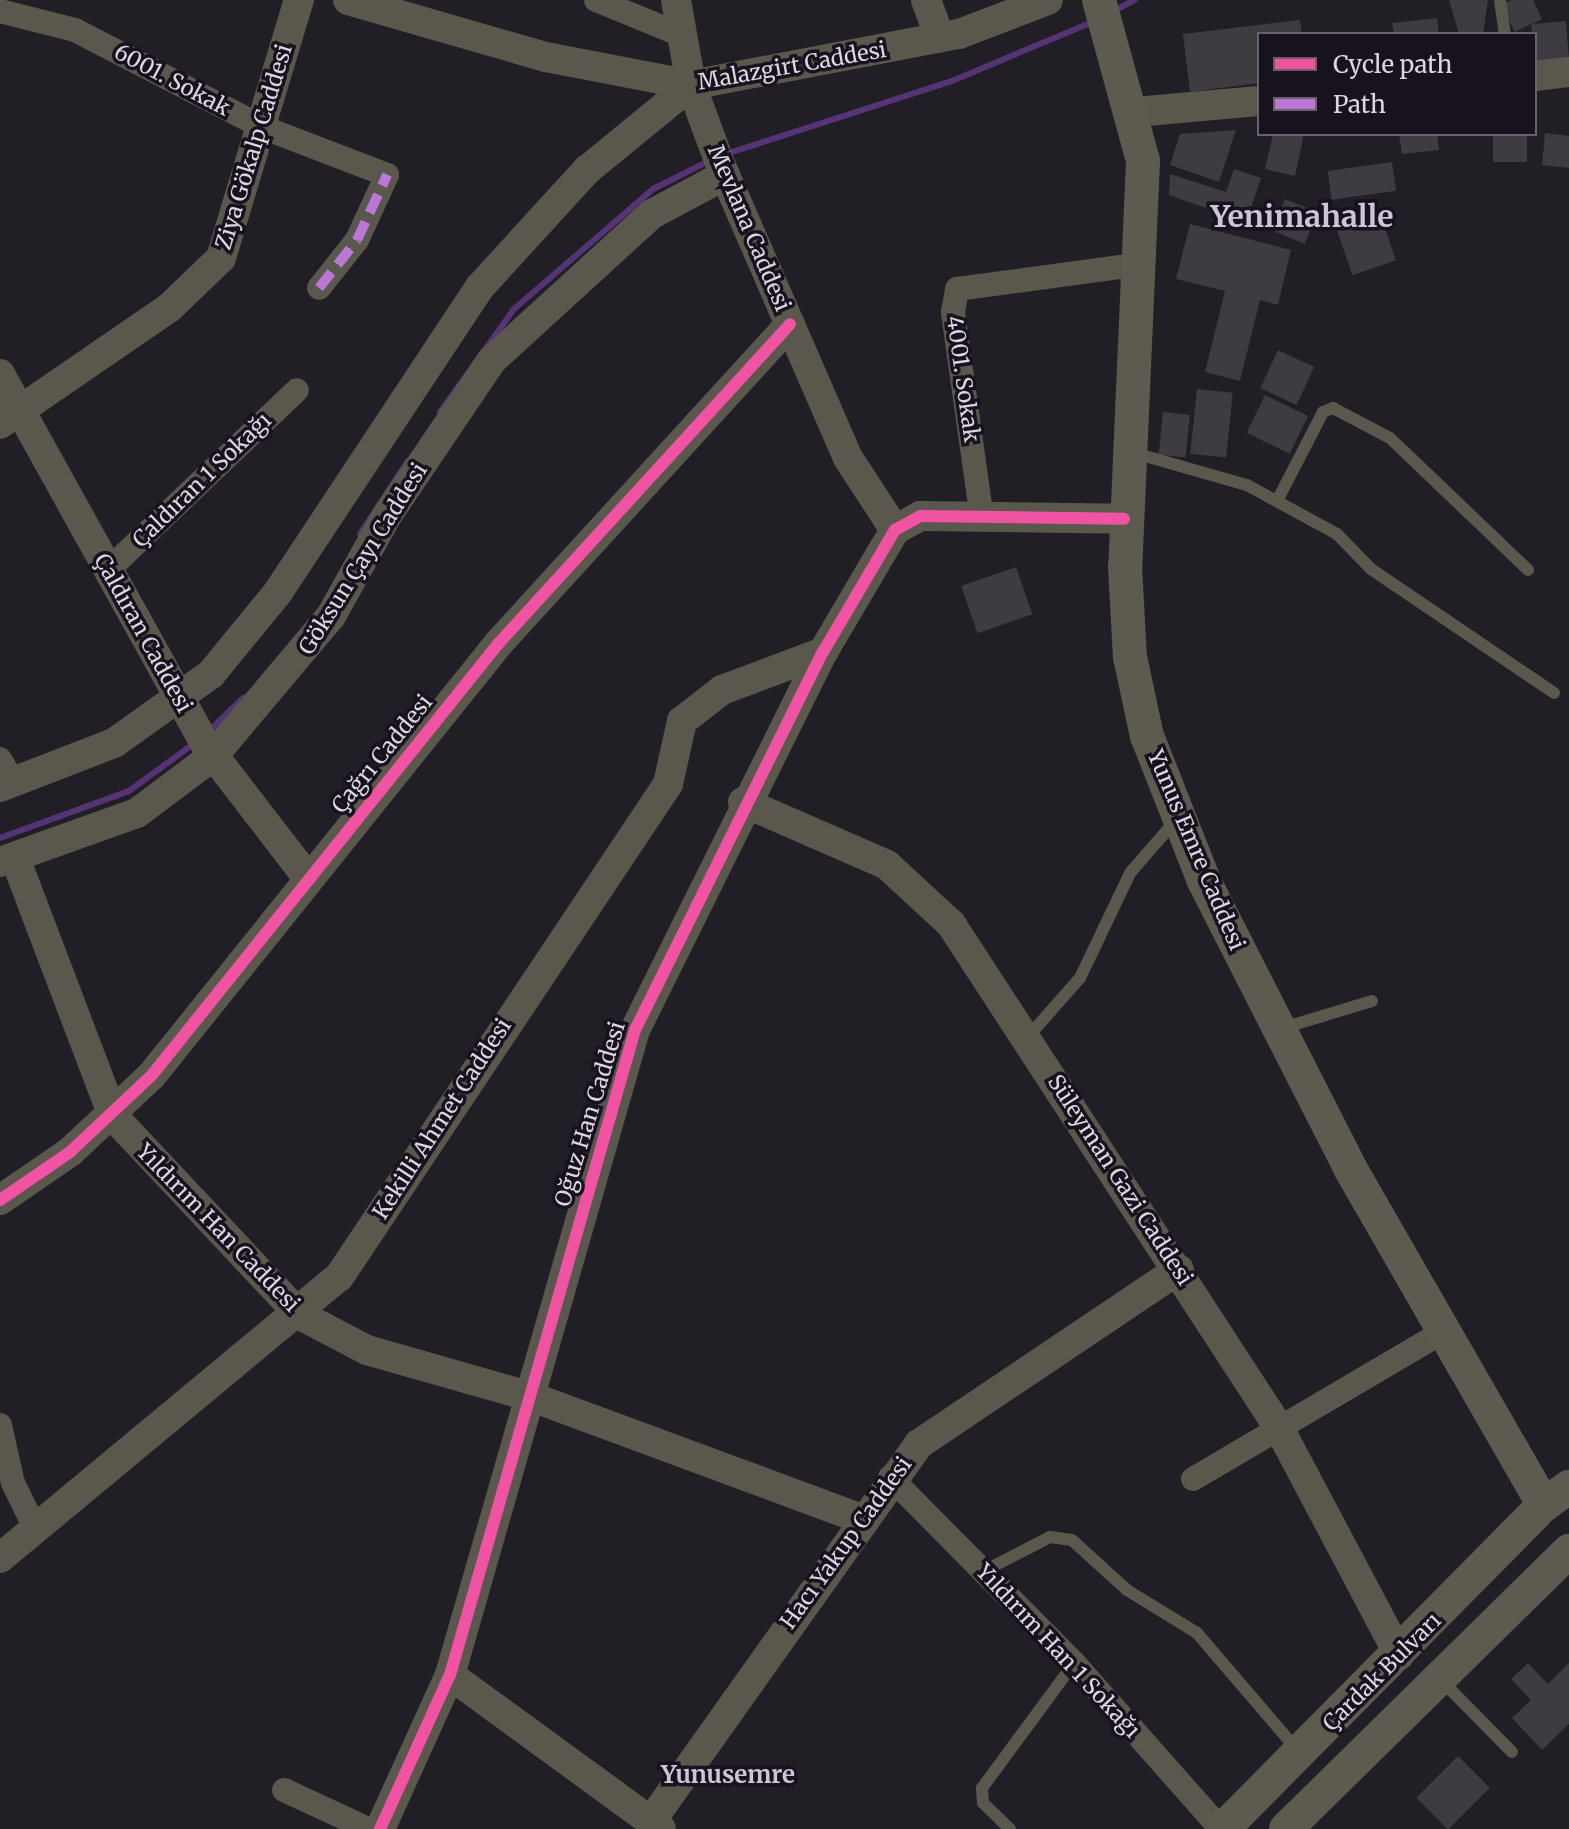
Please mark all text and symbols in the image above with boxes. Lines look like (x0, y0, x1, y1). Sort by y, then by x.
legend (1257, 32, 1537, 136)
street label: Malazgirt Caddesi (696, 36, 888, 96)
street label: 6001. Sokak (110, 38, 234, 122)
street label: Ziya Gökalp Caddesi (210, 41, 298, 253)
text: Cycle path (1333, 49, 1452, 80)
text: Path (1333, 89, 1386, 120)
street label: Mevlana Caddesi (702, 141, 796, 315)
district label: Yenimahalle (1210, 198, 1394, 234)
street label: 4001. Sokak (941, 314, 985, 444)
street label: Çaldıran 1 Sokağı (127, 407, 277, 553)
street label: Göksun Çayı Caddesi (293, 458, 433, 660)
street label: Çaldıran Caddesi (88, 549, 198, 717)
street label: Çağrı Caddesi (326, 689, 438, 819)
street label: Yunus Emre Caddesi (1142, 746, 1250, 954)
street label: Kekilli Ahmet Caddesi (367, 1014, 517, 1224)
street label: Oğuz Han Caddesi (549, 1018, 631, 1210)
street label: Süleyman Gazi Caddesi (1042, 1070, 1198, 1290)
street label: Yıldırım Han Caddesi (131, 1139, 305, 1317)
street label: Hacı Yakup Caddesi (775, 1452, 917, 1634)
street label: Yıldırım Han 1 Sokağı (971, 1559, 1145, 1743)
street label: Çardak Bulvarı (1317, 1607, 1447, 1737)
district label: Yunusemre (661, 1761, 795, 1789)

